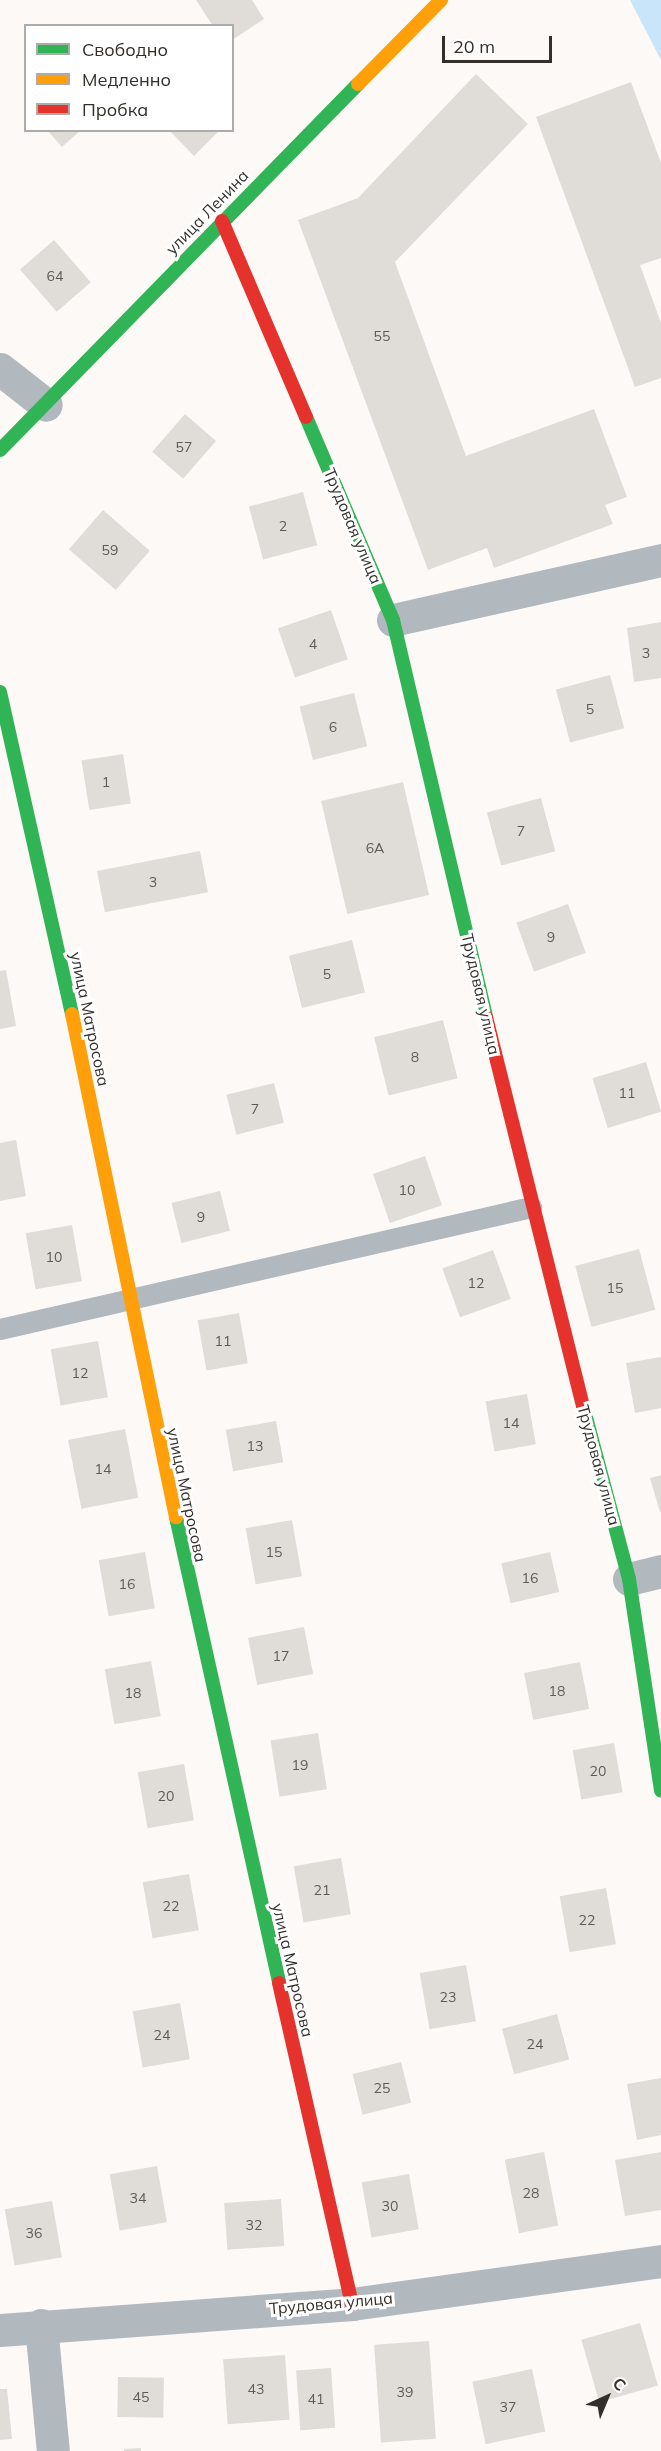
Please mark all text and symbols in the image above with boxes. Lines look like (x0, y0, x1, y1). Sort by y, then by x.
legend (24, 24, 234, 132)
scale bar (445, 24, 554, 62)
text: 20 m (453, 35, 495, 58)
text: Свободно (82, 38, 168, 61)
text: Медленно (82, 68, 171, 91)
text: Пробка (82, 98, 148, 121)
street label: улица Ленина (162, 166, 252, 258)
house number: 64 (47, 268, 63, 284)
house number: 55 (374, 328, 390, 344)
house number: 57 (176, 439, 192, 455)
street label: Трудовая улица (320, 465, 386, 587)
house number: 2 (279, 518, 287, 534)
house number: 59 (102, 542, 118, 558)
house number: 4 (309, 636, 317, 652)
house number: 3 (642, 645, 650, 661)
house number: 5 (586, 701, 594, 717)
house number: 6 (329, 719, 337, 735)
house number: 1 (102, 774, 110, 790)
house number: 7 (517, 823, 525, 839)
house number: 6А (366, 840, 384, 856)
house number: 3 (149, 874, 157, 890)
house number: 9 (547, 929, 555, 945)
street label: Трудовая улица (458, 932, 504, 1056)
street label: улица Матросова (66, 950, 114, 1088)
house number: 5 (323, 966, 331, 982)
house number: 8 (411, 1049, 419, 1065)
house number: 11 (619, 1085, 635, 1101)
house number: 7 (251, 1101, 259, 1117)
house number: 10 (399, 1182, 415, 1198)
house number: 9 (197, 1209, 205, 1225)
house number: 10 (46, 1249, 62, 1265)
house number: 12 (468, 1275, 484, 1291)
house number: 15 (607, 1280, 623, 1296)
house number: 11 (215, 1333, 231, 1349)
house number: 12 (72, 1365, 88, 1381)
street label: Трудовая улица (574, 1403, 624, 1527)
house number: 14 (503, 1415, 519, 1431)
street label: улица Матросова (163, 1426, 211, 1564)
house number: 13 (247, 1438, 263, 1454)
house number: 14 (95, 1461, 111, 1477)
house number: 15 (266, 1544, 282, 1560)
house number: 16 (522, 1570, 538, 1586)
house number: 16 (119, 1576, 135, 1592)
house number: 17 (273, 1648, 289, 1664)
house number: 18 (549, 1683, 565, 1699)
house number: 18 (125, 1685, 141, 1701)
house number: 19 (292, 1757, 308, 1773)
house number: 20 (590, 1763, 606, 1779)
house number: 20 (158, 1788, 174, 1804)
house number: 21 (314, 1882, 330, 1898)
house number: 22 (163, 1898, 179, 1914)
street label: улица Матросова (268, 1901, 318, 2039)
house number: 22 (579, 1912, 595, 1928)
house number: 23 (440, 1989, 456, 2005)
house number: 24 (154, 2027, 170, 2043)
house number: 24 (527, 2036, 543, 2052)
house number: 25 (374, 2080, 390, 2096)
house number: 28 (523, 2185, 539, 2201)
house number: 34 (130, 2190, 146, 2206)
house number: 30 (382, 2198, 398, 2214)
house number: 32 (246, 2217, 262, 2233)
house number: 36 (26, 2225, 42, 2241)
street label: Трудовая улица (268, 2288, 394, 2318)
north arrow (577, 2367, 637, 2427)
text: С (609, 2373, 630, 2395)
house number: 43 (248, 2381, 264, 2397)
house number: 39 (397, 2384, 413, 2400)
house number: 45 (133, 2389, 149, 2405)
house number: 41 (308, 2391, 324, 2407)
house number: 37 (500, 2399, 516, 2415)

